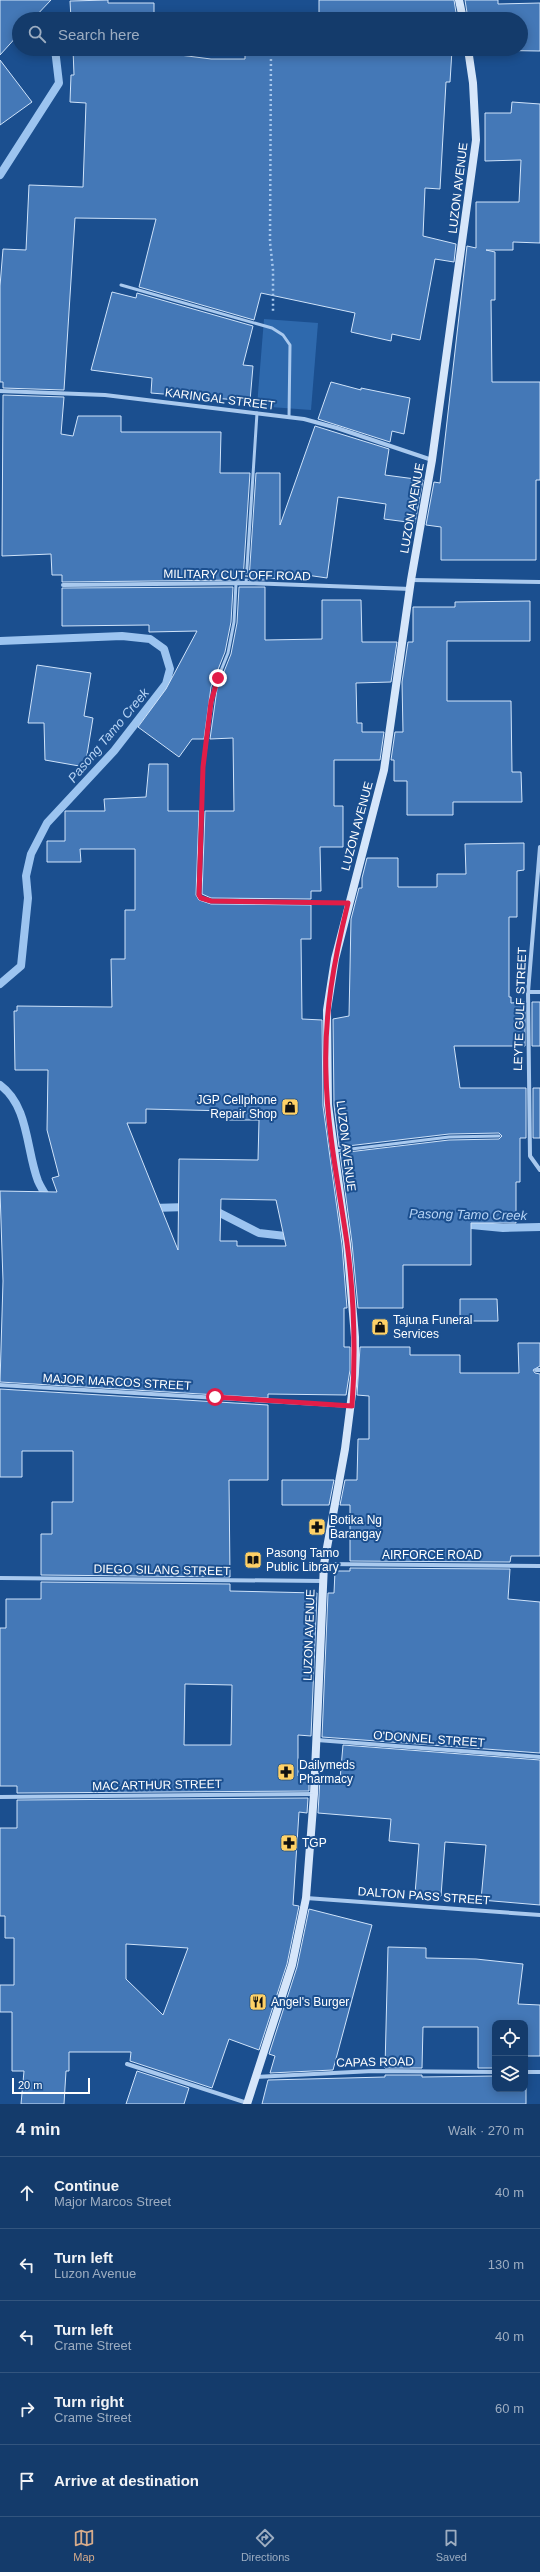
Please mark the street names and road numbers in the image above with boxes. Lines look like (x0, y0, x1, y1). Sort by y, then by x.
street label: LUZON AVENUE (445, 142, 471, 234)
street label: KARINGAL STREET (164, 385, 277, 413)
street label: LUZON AVENUE (397, 462, 427, 554)
street label: MILITARY CUT-OFF ROAD (163, 567, 311, 583)
street label: LUZON AVENUE (338, 780, 376, 872)
street label: LEYTE GULF STREET (511, 946, 529, 1071)
street label: LUZON AVENUE (333, 1100, 359, 1192)
street label: MAJOR MARCOS STREET (42, 1371, 192, 1393)
street label: AIRFORCE ROAD (382, 1548, 482, 1562)
street label: DIEGO SILANG STREET (94, 1562, 231, 1578)
street label: LUZON AVENUE (300, 1589, 318, 1681)
street label: O'DONNEL STREET (373, 1728, 486, 1750)
street label: MAC ARTHUR STREET (92, 1777, 223, 1793)
street label: DALTON PASS STREET (357, 1884, 491, 1908)
street label: CAPAS ROAD (336, 2054, 414, 2070)

